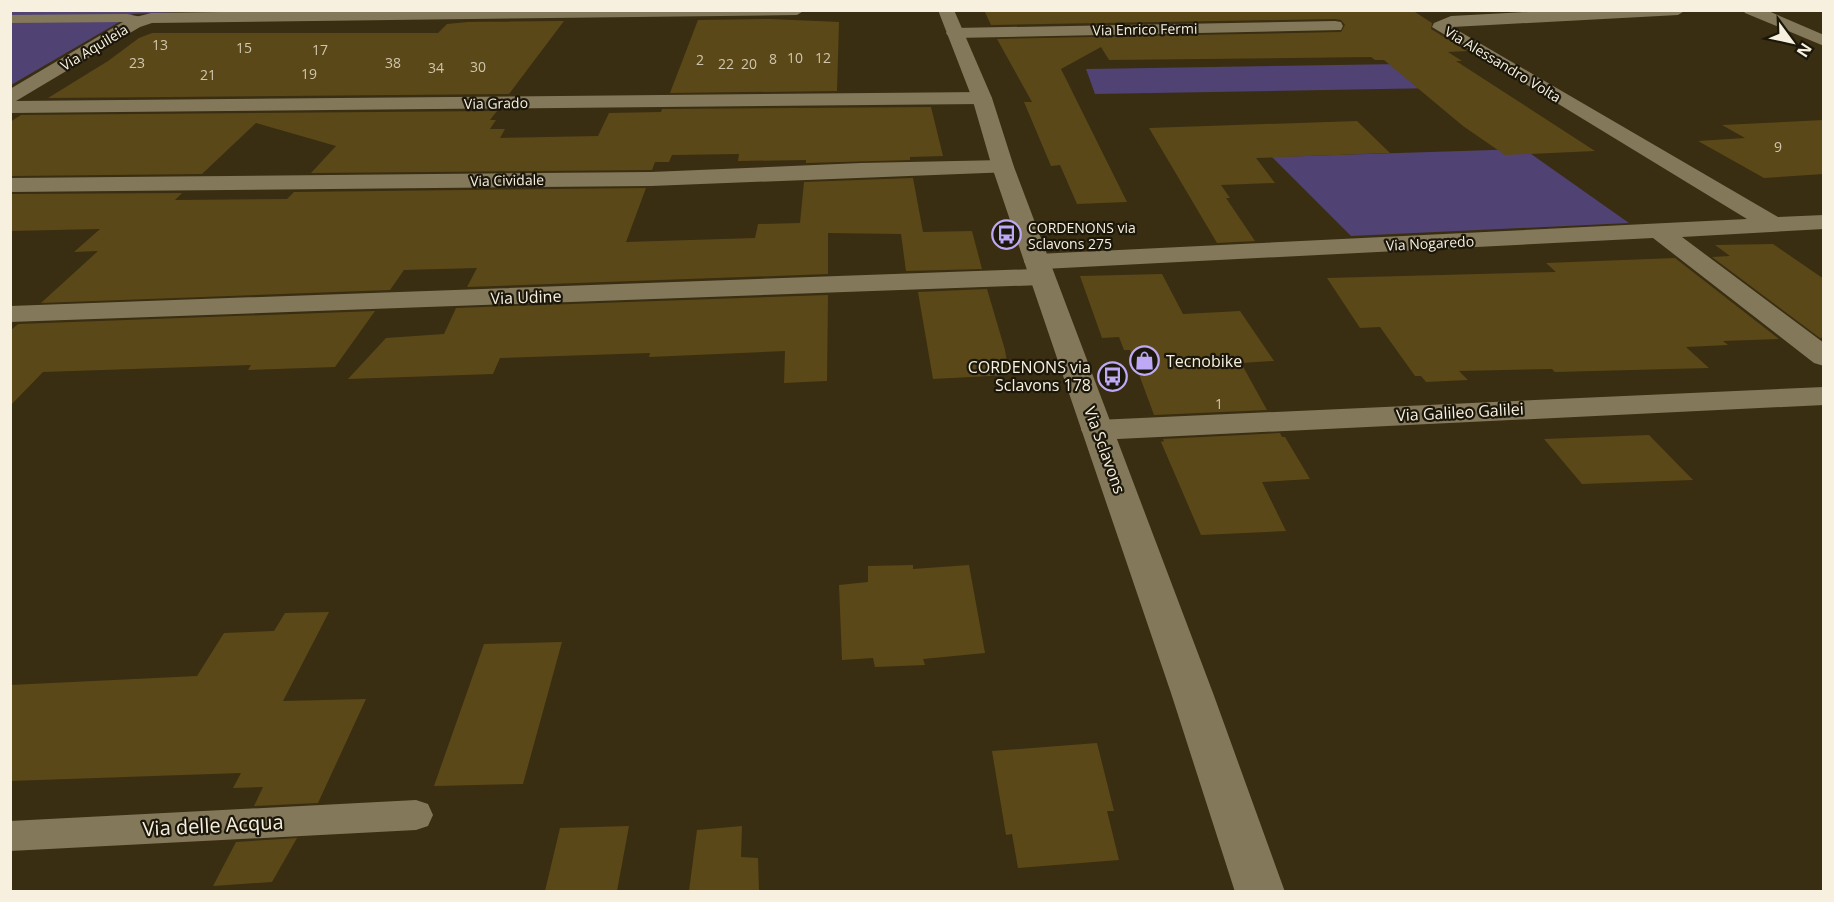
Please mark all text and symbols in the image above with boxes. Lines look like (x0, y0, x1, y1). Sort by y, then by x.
north arrow (1762, 12, 1822, 72)
street label: Via Aquileia (57, 19, 131, 75)
street label: Via Enrico Fermi (1092, 19, 1198, 39)
street label: Via Alessandro Volta (1441, 22, 1565, 106)
house number: 13 (152, 35, 168, 54)
house number: 15 (236, 38, 252, 57)
text: N (1792, 39, 1817, 62)
house number: 17 (312, 40, 328, 59)
house number: 10 (787, 48, 803, 67)
house number: 12 (815, 48, 831, 67)
house number: 8 (769, 49, 777, 68)
house number: 2 (696, 50, 704, 69)
house number: 23 (129, 53, 145, 72)
house number: 38 (385, 53, 401, 72)
house number: 22 (718, 54, 734, 73)
house number: 20 (741, 54, 757, 73)
house number: 30 (470, 57, 486, 76)
house number: 34 (428, 58, 444, 77)
house number: 19 (301, 64, 317, 83)
house number: 21 (200, 65, 216, 84)
street label: Via Grado (464, 93, 528, 113)
house number: 9 (1774, 137, 1782, 156)
street label: Via Cividale (470, 170, 544, 190)
place label: CORDENONS via Sclavons 275 (1028, 218, 1136, 253)
bus stop icon: CORDENONS via Sclavons 275 (991, 219, 1023, 251)
street label: Via Nogaredo (1385, 231, 1475, 255)
street label: Via Udine (490, 285, 562, 309)
shop icon: Tecnobike (1129, 345, 1161, 377)
place label: Tecnobike (1166, 350, 1242, 372)
place label: CORDENONS via Sclavons 178 (968, 356, 1091, 396)
bus stop icon: CORDENONS via Sclavons 178 (1096, 360, 1128, 392)
house number: 1 (1215, 394, 1223, 413)
street label: Via Galileo Galilei (1396, 398, 1524, 426)
street label: Via Sclavons (1079, 403, 1131, 497)
street label: Via delle Acqua (142, 808, 284, 842)

